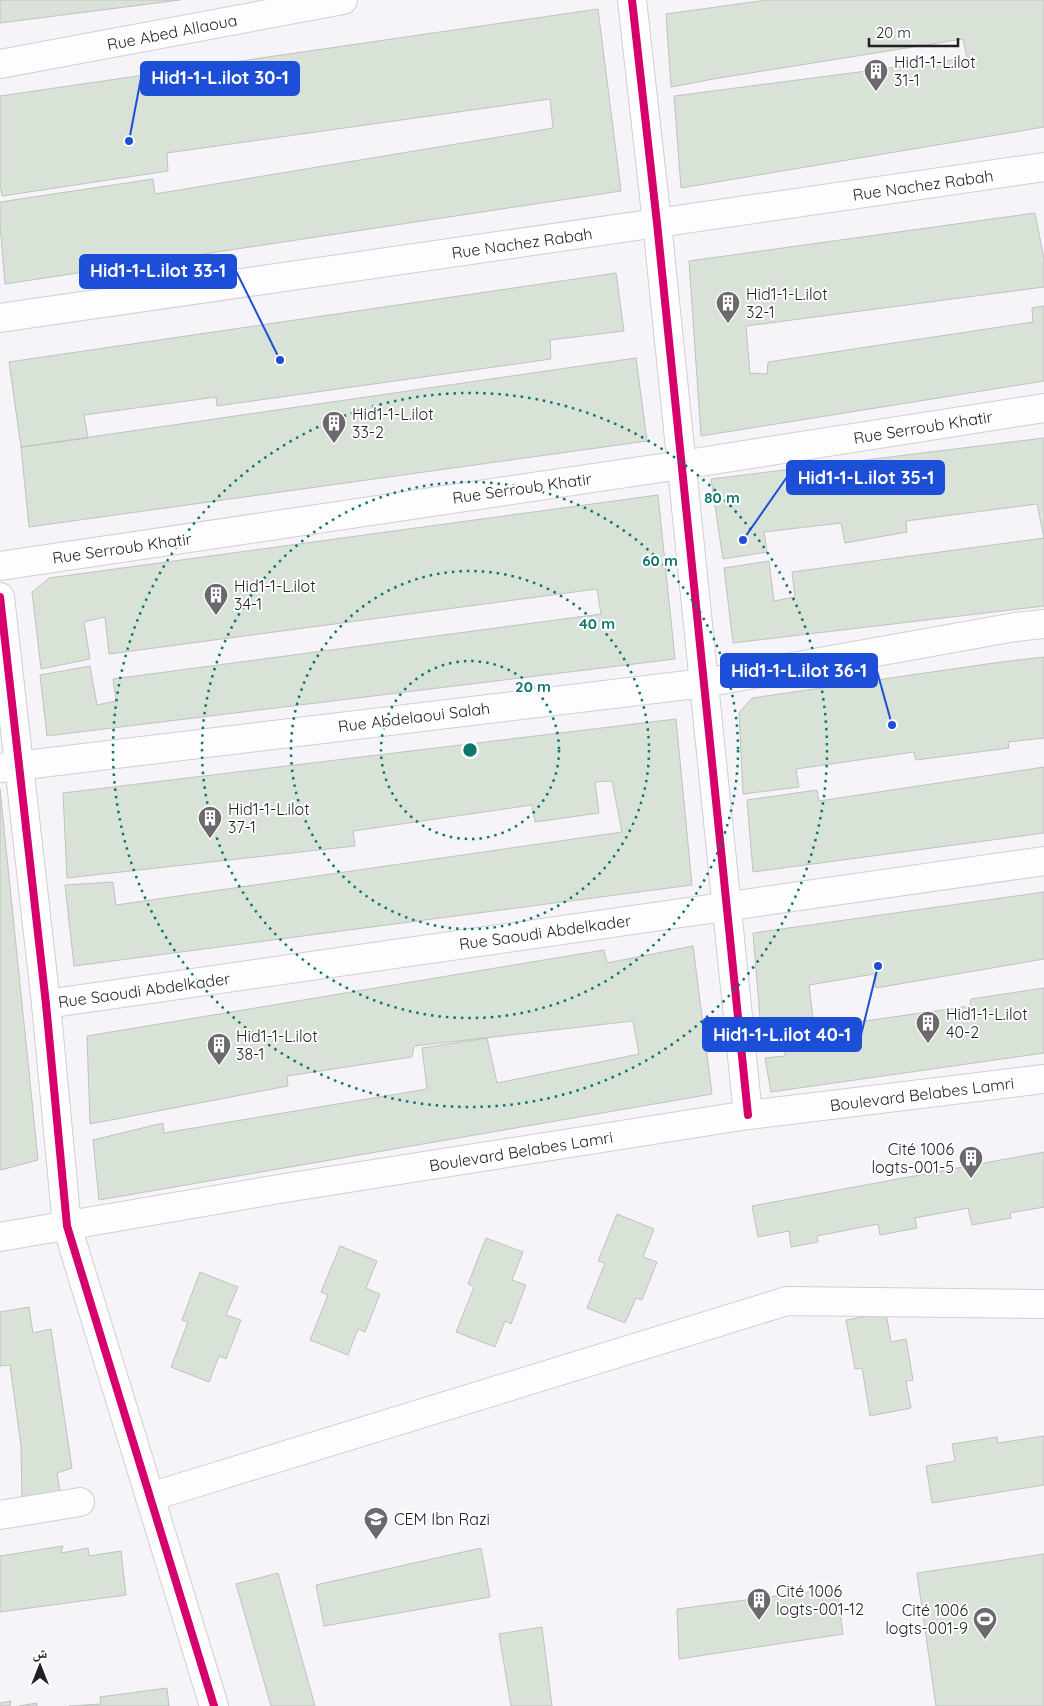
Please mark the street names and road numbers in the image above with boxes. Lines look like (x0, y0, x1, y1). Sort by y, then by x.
street label: Rue Abed Allaoua (105, 10, 239, 54)
street label: Rue Nachez Rabah (851, 165, 995, 205)
street label: Rue Nachez Rabah (450, 223, 594, 263)
street label: Rue Serroub Khatir (852, 406, 994, 448)
street label: Rue Serroub Khatir (451, 468, 593, 508)
street label: Rue Serroub Khatir (51, 528, 193, 568)
street label: Rue Abdelaoui Salah (337, 698, 491, 736)
street label: Rue Saoudi Abdelkader (458, 910, 632, 954)
street label: Rue Saoudi Abdelkader (57, 968, 231, 1012)
street label: Boulevard Belabes Lamri (829, 1073, 1015, 1115)
street label: Boulevard Belabes Lamri (428, 1127, 614, 1175)

